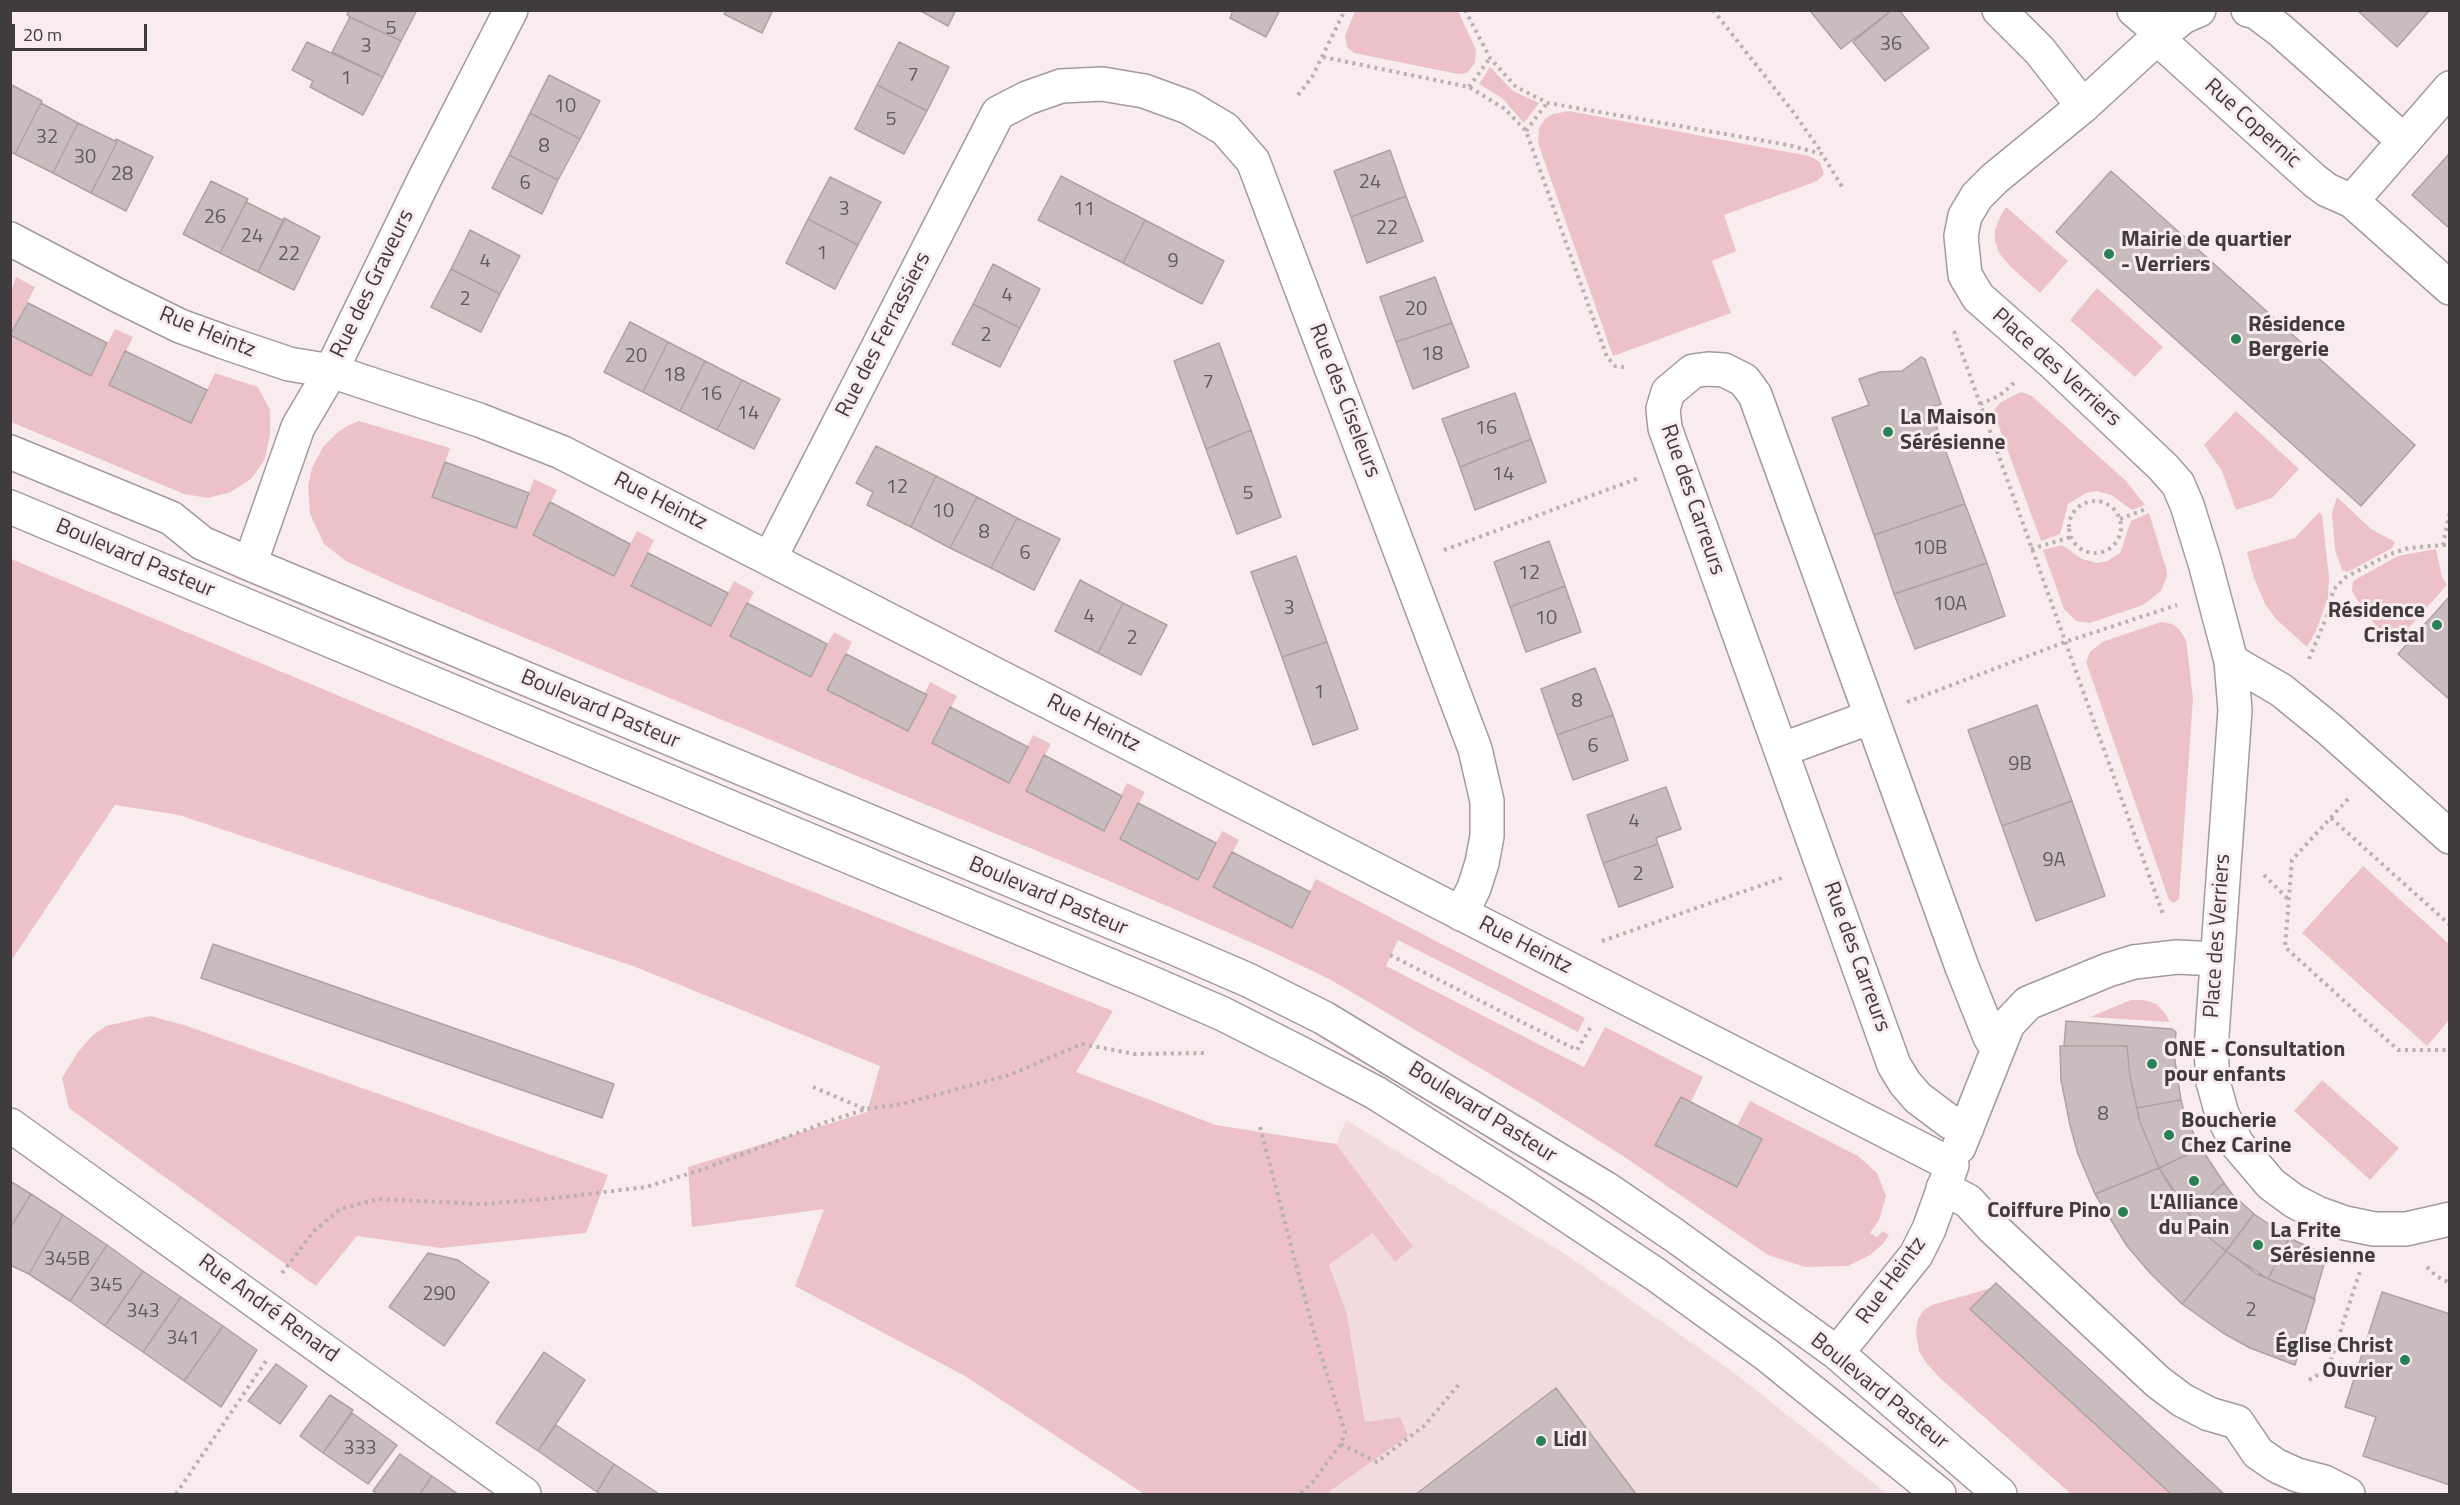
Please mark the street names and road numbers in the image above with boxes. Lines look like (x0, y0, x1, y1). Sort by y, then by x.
street label: Rue Copernic (2198, 74, 2306, 174)
street label: Rue des Graveurs (326, 205, 420, 363)
street label: Rue des Ferrassiers (831, 248, 937, 422)
street label: Rue Heintz (155, 302, 259, 364)
street label: Place des Verriers (1986, 303, 2126, 433)
street label: Rue des Ciseleurs (1303, 320, 1385, 482)
street label: Rue des Carreurs (1654, 421, 1730, 579)
street label: Rue Heintz (609, 467, 711, 537)
street label: Boulevard Pasteur (51, 514, 219, 604)
street label: Boulevard Pasteur (516, 665, 684, 755)
street label: Rue Heintz (1042, 689, 1144, 759)
street label: Boulevard Pasteur (964, 852, 1132, 942)
street label: Place des Verriers (2199, 853, 2237, 1019)
street label: Rue des Carreurs (1817, 878, 1895, 1036)
street label: Rue Heintz (1474, 911, 1576, 981)
street label: Boulevard Pasteur (1403, 1057, 1561, 1169)
street label: Rue Heintz (1852, 1232, 1932, 1330)
street label: Rue André Renard (193, 1249, 343, 1369)
street label: Boulevard Pasteur (1804, 1328, 1954, 1456)

